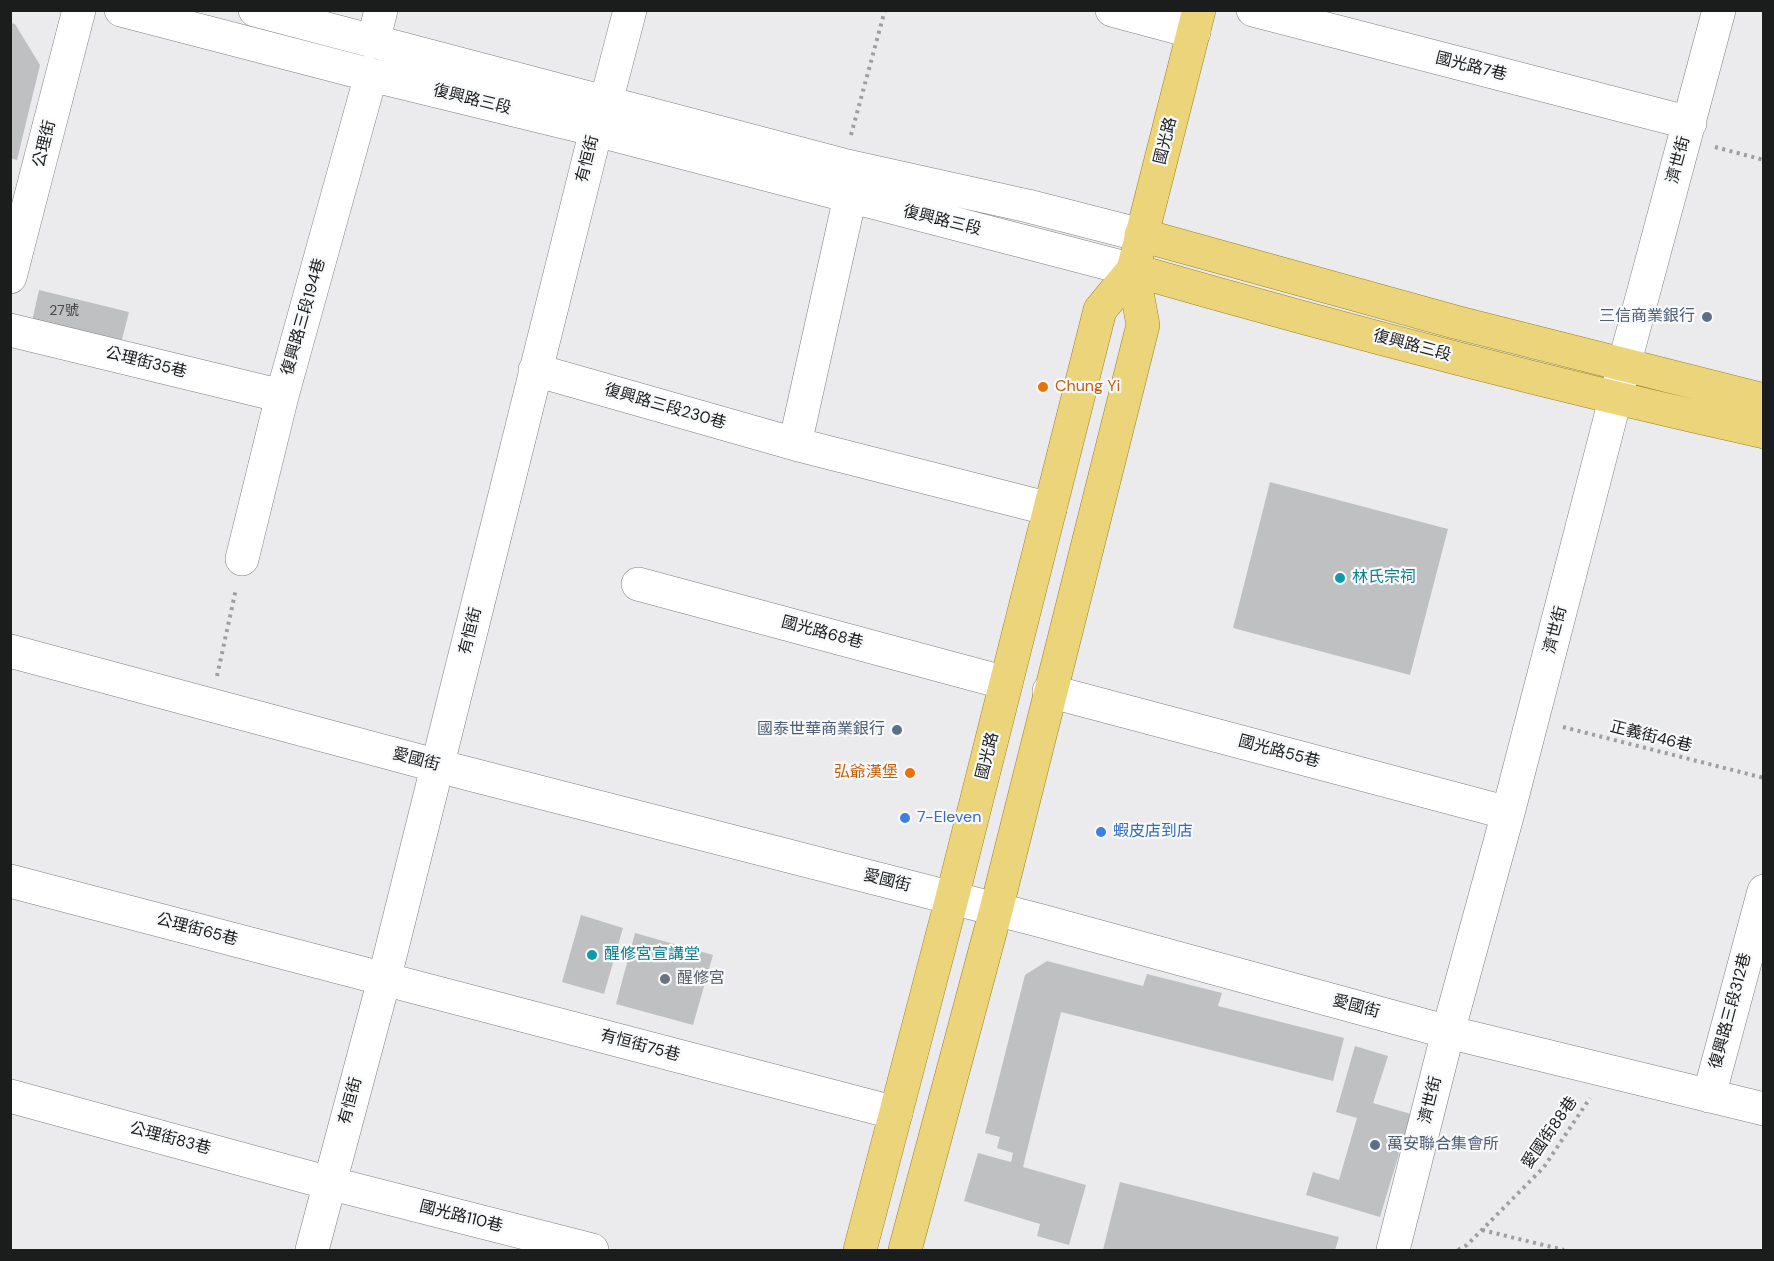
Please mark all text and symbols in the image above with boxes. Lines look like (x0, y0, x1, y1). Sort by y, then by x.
street label: 國光路7巷 (1433, 49, 1509, 85)
street label: 復興路三段 (431, 81, 513, 119)
street label: 國光路 (1151, 115, 1181, 167)
street label: 公理街 (30, 118, 60, 170)
street label: 有恒街 (573, 133, 603, 185)
street label: 濟世街 (1664, 134, 1694, 186)
street label: 復興路三段 (901, 202, 983, 240)
street label: 復興路三段194巷 (278, 256, 330, 378)
house number: 27號 (49, 303, 79, 319)
place label: 三信商業銀行 (1599, 307, 1695, 327)
marker: 三信商業銀行 (1700, 310, 1714, 324)
street label: 復興路三段 (1371, 326, 1453, 366)
street label: 公理街35巷 (103, 344, 189, 382)
place label: Chung Yi (1055, 377, 1120, 397)
street label: 復興路三段230巷 (602, 380, 728, 434)
marker: Chung Yi (1036, 380, 1050, 394)
place label: 林氏宗祠 (1352, 568, 1416, 588)
marker: 林氏宗祠 (1333, 571, 1347, 585)
street label: 濟世街 (1541, 604, 1571, 656)
street label: 有恒街 (456, 605, 486, 657)
street label: 國光路68巷 (779, 613, 865, 653)
street label: 正義街46巷 (1608, 718, 1694, 756)
place label: 國泰世華商業銀行 (757, 720, 885, 740)
marker: 國泰世華商業銀行 (890, 723, 904, 737)
street label: 國光路 (973, 730, 1003, 782)
street label: 國光路55巷 (1236, 732, 1322, 772)
street label: 愛國街 (390, 745, 442, 775)
place label: 弘爺漢堡 (834, 763, 898, 783)
marker: 弘爺漢堡 (903, 766, 917, 780)
place label: 7-Eleven (917, 808, 981, 828)
marker: 7-Eleven (898, 811, 912, 825)
place label: 蝦皮店到店 (1113, 822, 1193, 842)
marker: 蝦皮店到店 (1094, 825, 1108, 839)
street label: 愛國街 (861, 866, 913, 896)
street label: 公理街65巷 (154, 910, 240, 950)
place label: 醒修宮宣講堂 (604, 945, 700, 965)
marker: 醒修宮宣講堂 (585, 948, 599, 962)
street label: 復興路三段312巷 (1706, 951, 1756, 1071)
place label: 醒修宮 (677, 969, 725, 989)
marker: 醒修宮 (658, 972, 672, 986)
street label: 愛國街 (1330, 992, 1382, 1022)
street label: 有恒街75巷 (598, 1026, 682, 1066)
street label: 濟世街 (1416, 1074, 1446, 1126)
street label: 有恒街 (336, 1075, 366, 1127)
street label: 愛國街88巷 (1518, 1093, 1582, 1173)
street label: 公理街83巷 (127, 1119, 213, 1159)
place label: 萬安聯合集會所 (1387, 1135, 1499, 1155)
marker: 萬安聯合集會所 (1368, 1138, 1382, 1152)
street label: 國光路110巷 (417, 1197, 505, 1237)

